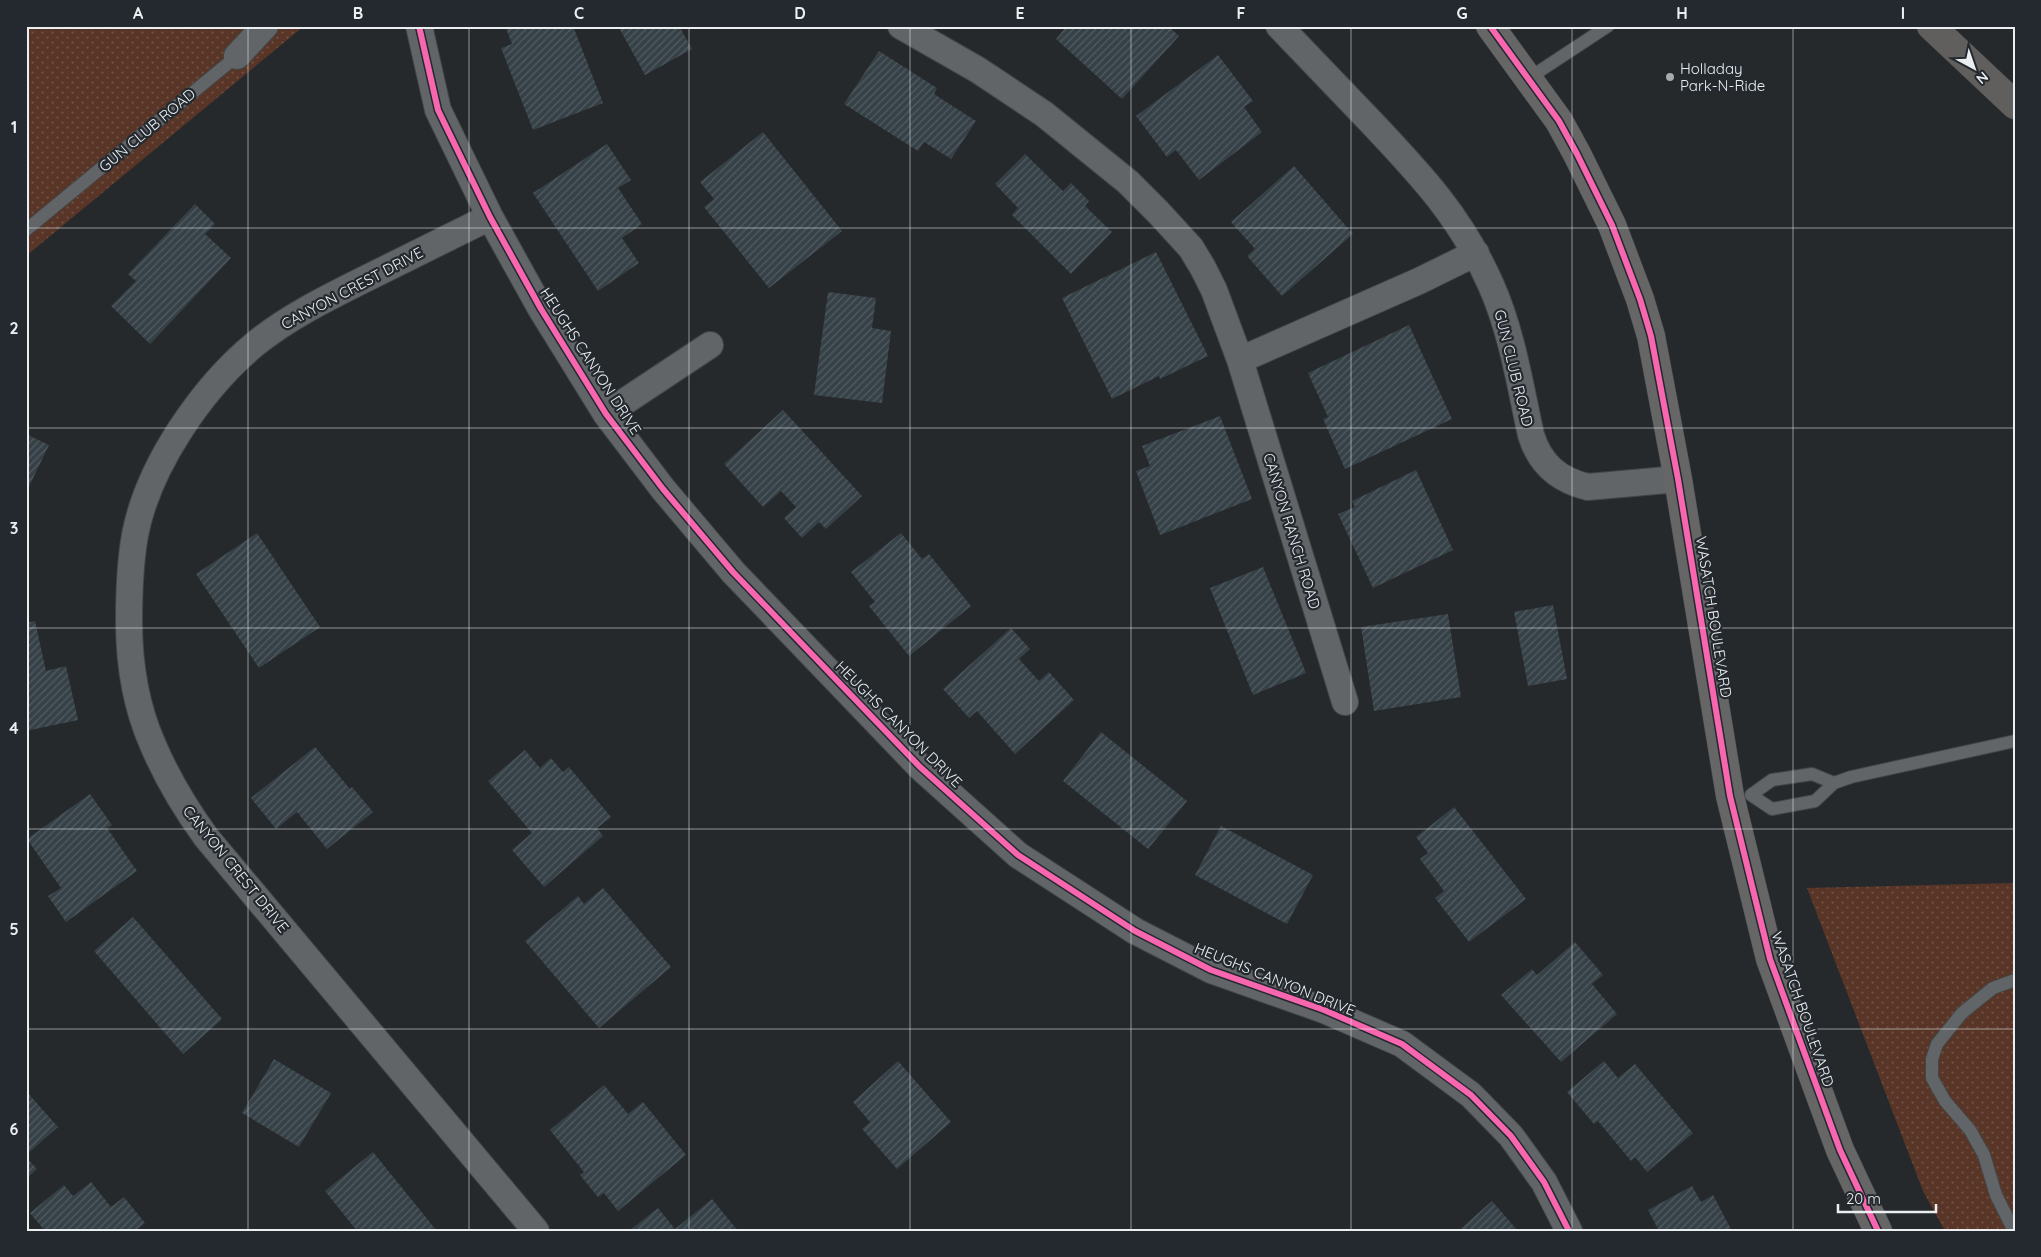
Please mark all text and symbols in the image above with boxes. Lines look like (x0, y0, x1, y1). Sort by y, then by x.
text: A (133, 3, 144, 23)
text: B (353, 3, 363, 23)
text: C (574, 3, 584, 23)
text: D (794, 3, 806, 23)
text: E (1015, 3, 1025, 23)
text: F (1237, 3, 1246, 23)
text: G (1456, 3, 1468, 23)
text: H (1676, 3, 1688, 23)
text: I (1901, 3, 1905, 23)
north arrow (1948, 42, 1998, 92)
place label: Holladay Park-N-Ride (1680, 59, 1765, 95)
text: N (1973, 68, 1992, 88)
marker: Holladay Park-N-Ride (1664, 71, 1676, 83)
street label: GUN CLUB ROAD (95, 84, 199, 176)
text: 1 (11, 117, 17, 137)
street label: CANYON CREST DRIVE (278, 243, 426, 333)
street label: HEUGHS CANYON DRIVE (536, 284, 646, 438)
street label: GUN CLUB ROAD (1490, 307, 1538, 429)
text: 2 (9, 318, 19, 338)
street label: CANYON RANCH ROAD (1259, 451, 1325, 611)
text: 3 (10, 518, 18, 538)
street label: WASATCH BOULEVARD (1692, 535, 1736, 699)
street label: HEUGHS CANYON DRIVE (832, 657, 966, 791)
text: 4 (9, 718, 19, 738)
street label: CANYON CREST DRIVE (179, 802, 293, 936)
text: 5 (9, 919, 19, 939)
street label: WASATCH BOULEVARD (1767, 929, 1839, 1089)
street label: HEUGHS CANYON DRIVE (1192, 938, 1358, 1020)
text: 6 (10, 1119, 19, 1139)
scale bar (1838, 1182, 1936, 1214)
text: 20 m (1846, 1189, 1881, 1208)

